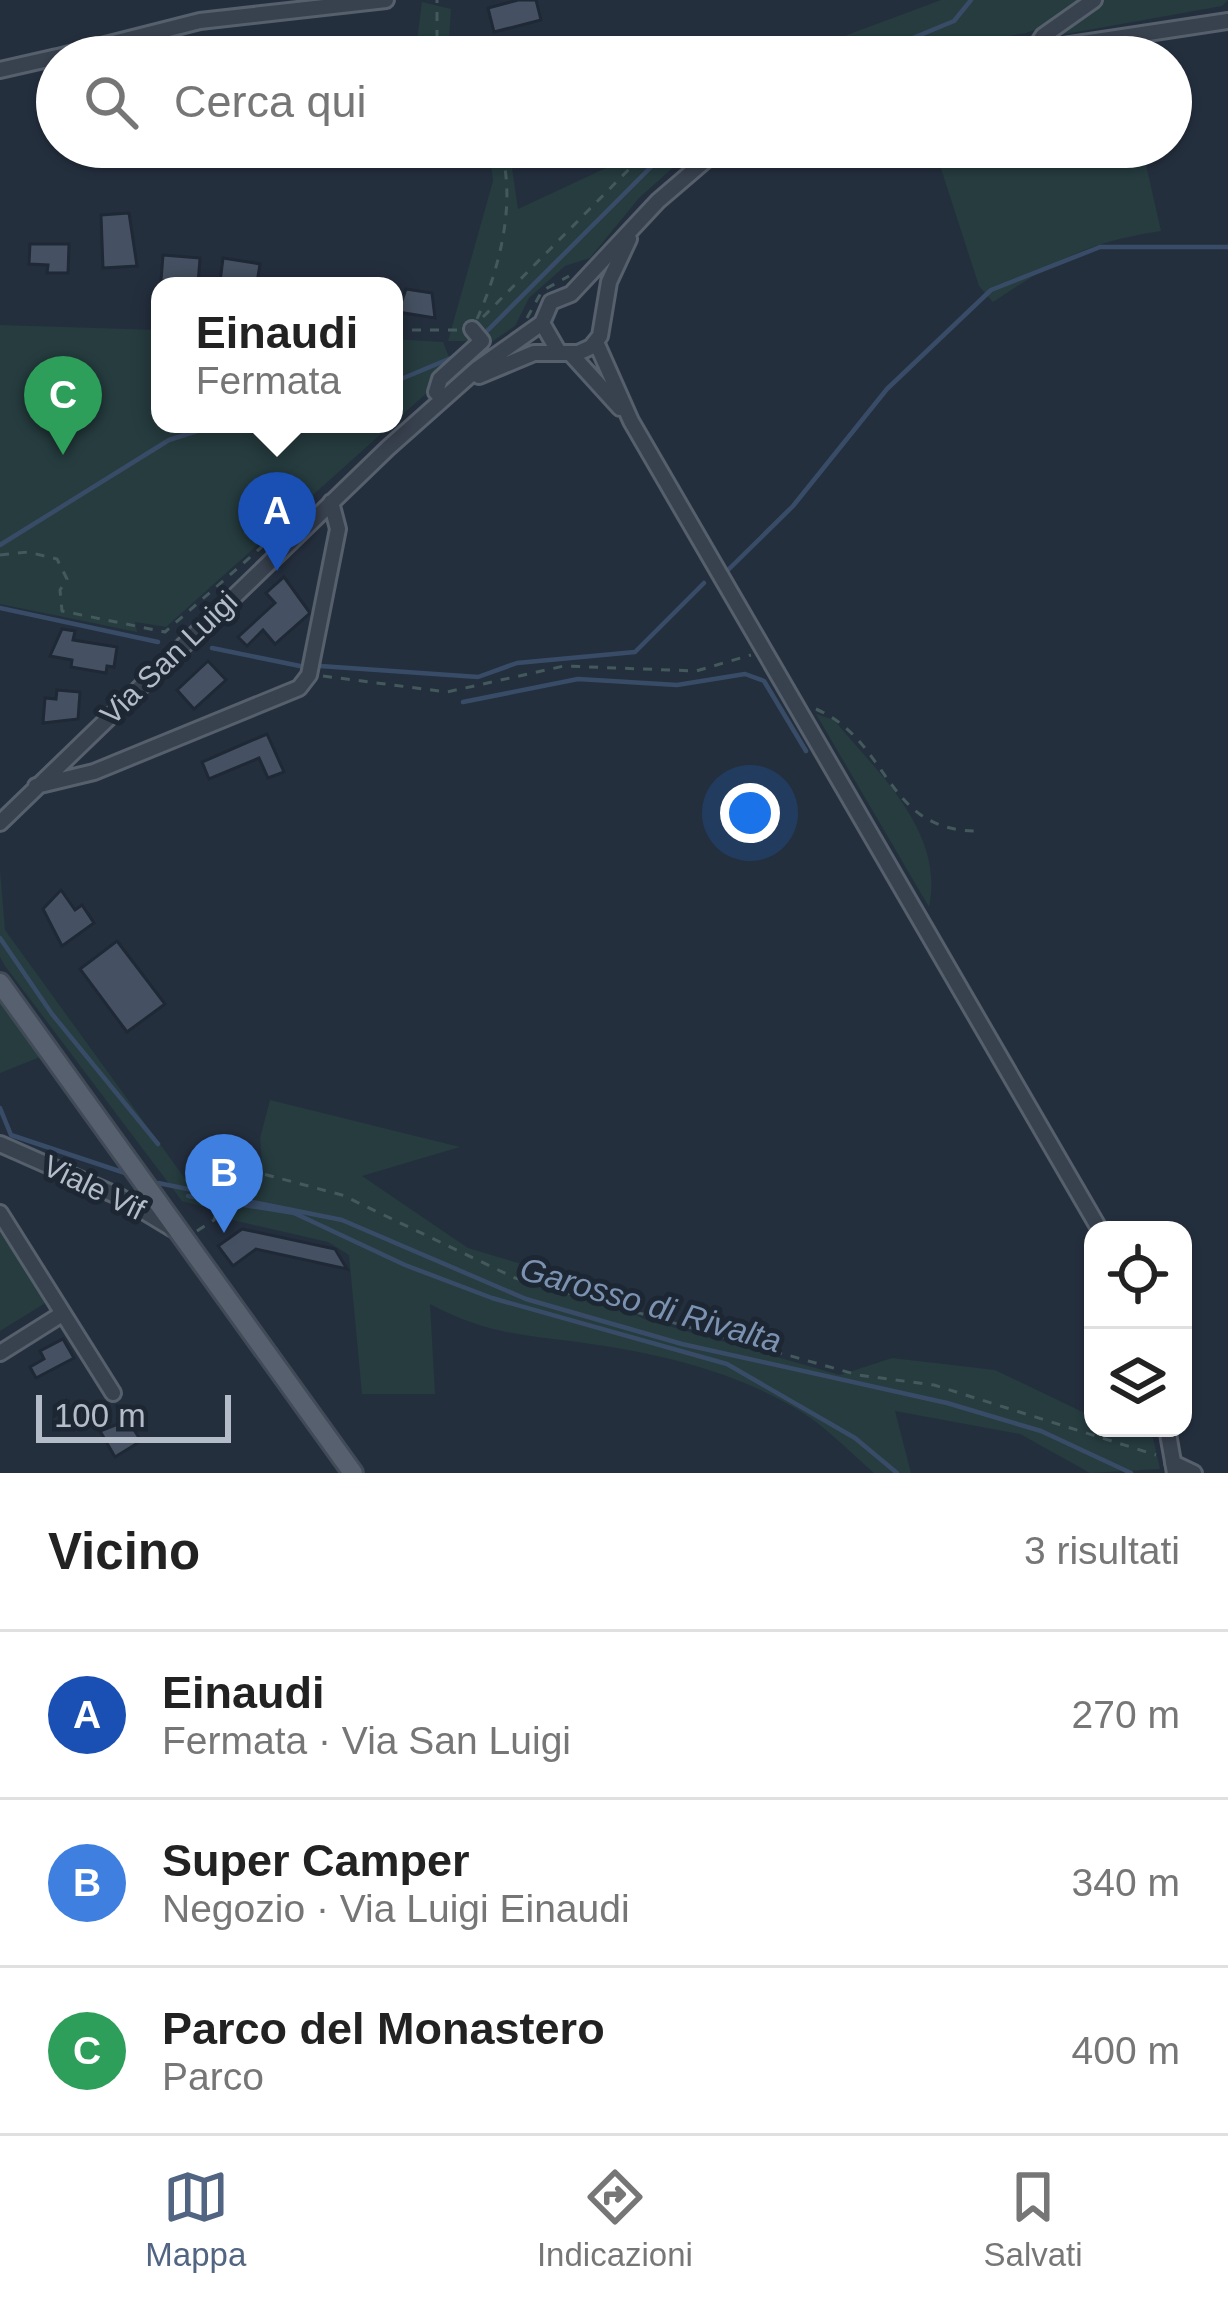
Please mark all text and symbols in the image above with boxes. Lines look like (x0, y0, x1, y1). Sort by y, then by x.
search box (36, 36, 1192, 168)
icon: search (78, 69, 144, 135)
text: Cerca qui (174, 76, 367, 127)
popup (151, 277, 403, 433)
text: Einaudi (196, 307, 358, 358)
pin: C (24, 356, 102, 455)
text: Fermata (196, 359, 341, 402)
pin: A (238, 472, 316, 571)
street label: Via San Luigi (94, 585, 244, 731)
your location (720, 783, 780, 843)
pin: B (185, 1134, 263, 1233)
street label: Viale Vif (38, 1149, 151, 1227)
map controls (1084, 1221, 1192, 1437)
button: locate (1084, 1221, 1192, 1329)
water label: Garosso di Rivalta (516, 1250, 786, 1359)
button: layers (1084, 1329, 1192, 1437)
scale bar (36, 1389, 231, 1442)
text: 100 m (54, 1397, 146, 1434)
text: Vicino (48, 1523, 200, 1580)
text: 3 risultati (1024, 1529, 1180, 1572)
text: Einaudi (162, 1667, 325, 1718)
text: A (73, 1693, 101, 1736)
text: 270 m (1072, 1693, 1180, 1736)
text: Fermata · Via San Luigi (162, 1719, 571, 1762)
text: Super Camper (162, 1835, 470, 1886)
text: B (73, 1861, 101, 1904)
text: 340 m (1072, 1861, 1180, 1904)
text: Negozio · Via Luigi Einaudi (162, 1887, 630, 1930)
text: Parco del Monastero (162, 2003, 605, 2054)
text: C (73, 2029, 101, 2072)
text: 400 m (1072, 2029, 1180, 2072)
text: Parco (162, 2055, 264, 2098)
tab: Mappa (145, 2164, 246, 2274)
tab: Indicazioni (537, 2164, 693, 2274)
tab: Salvati (984, 2164, 1083, 2274)

